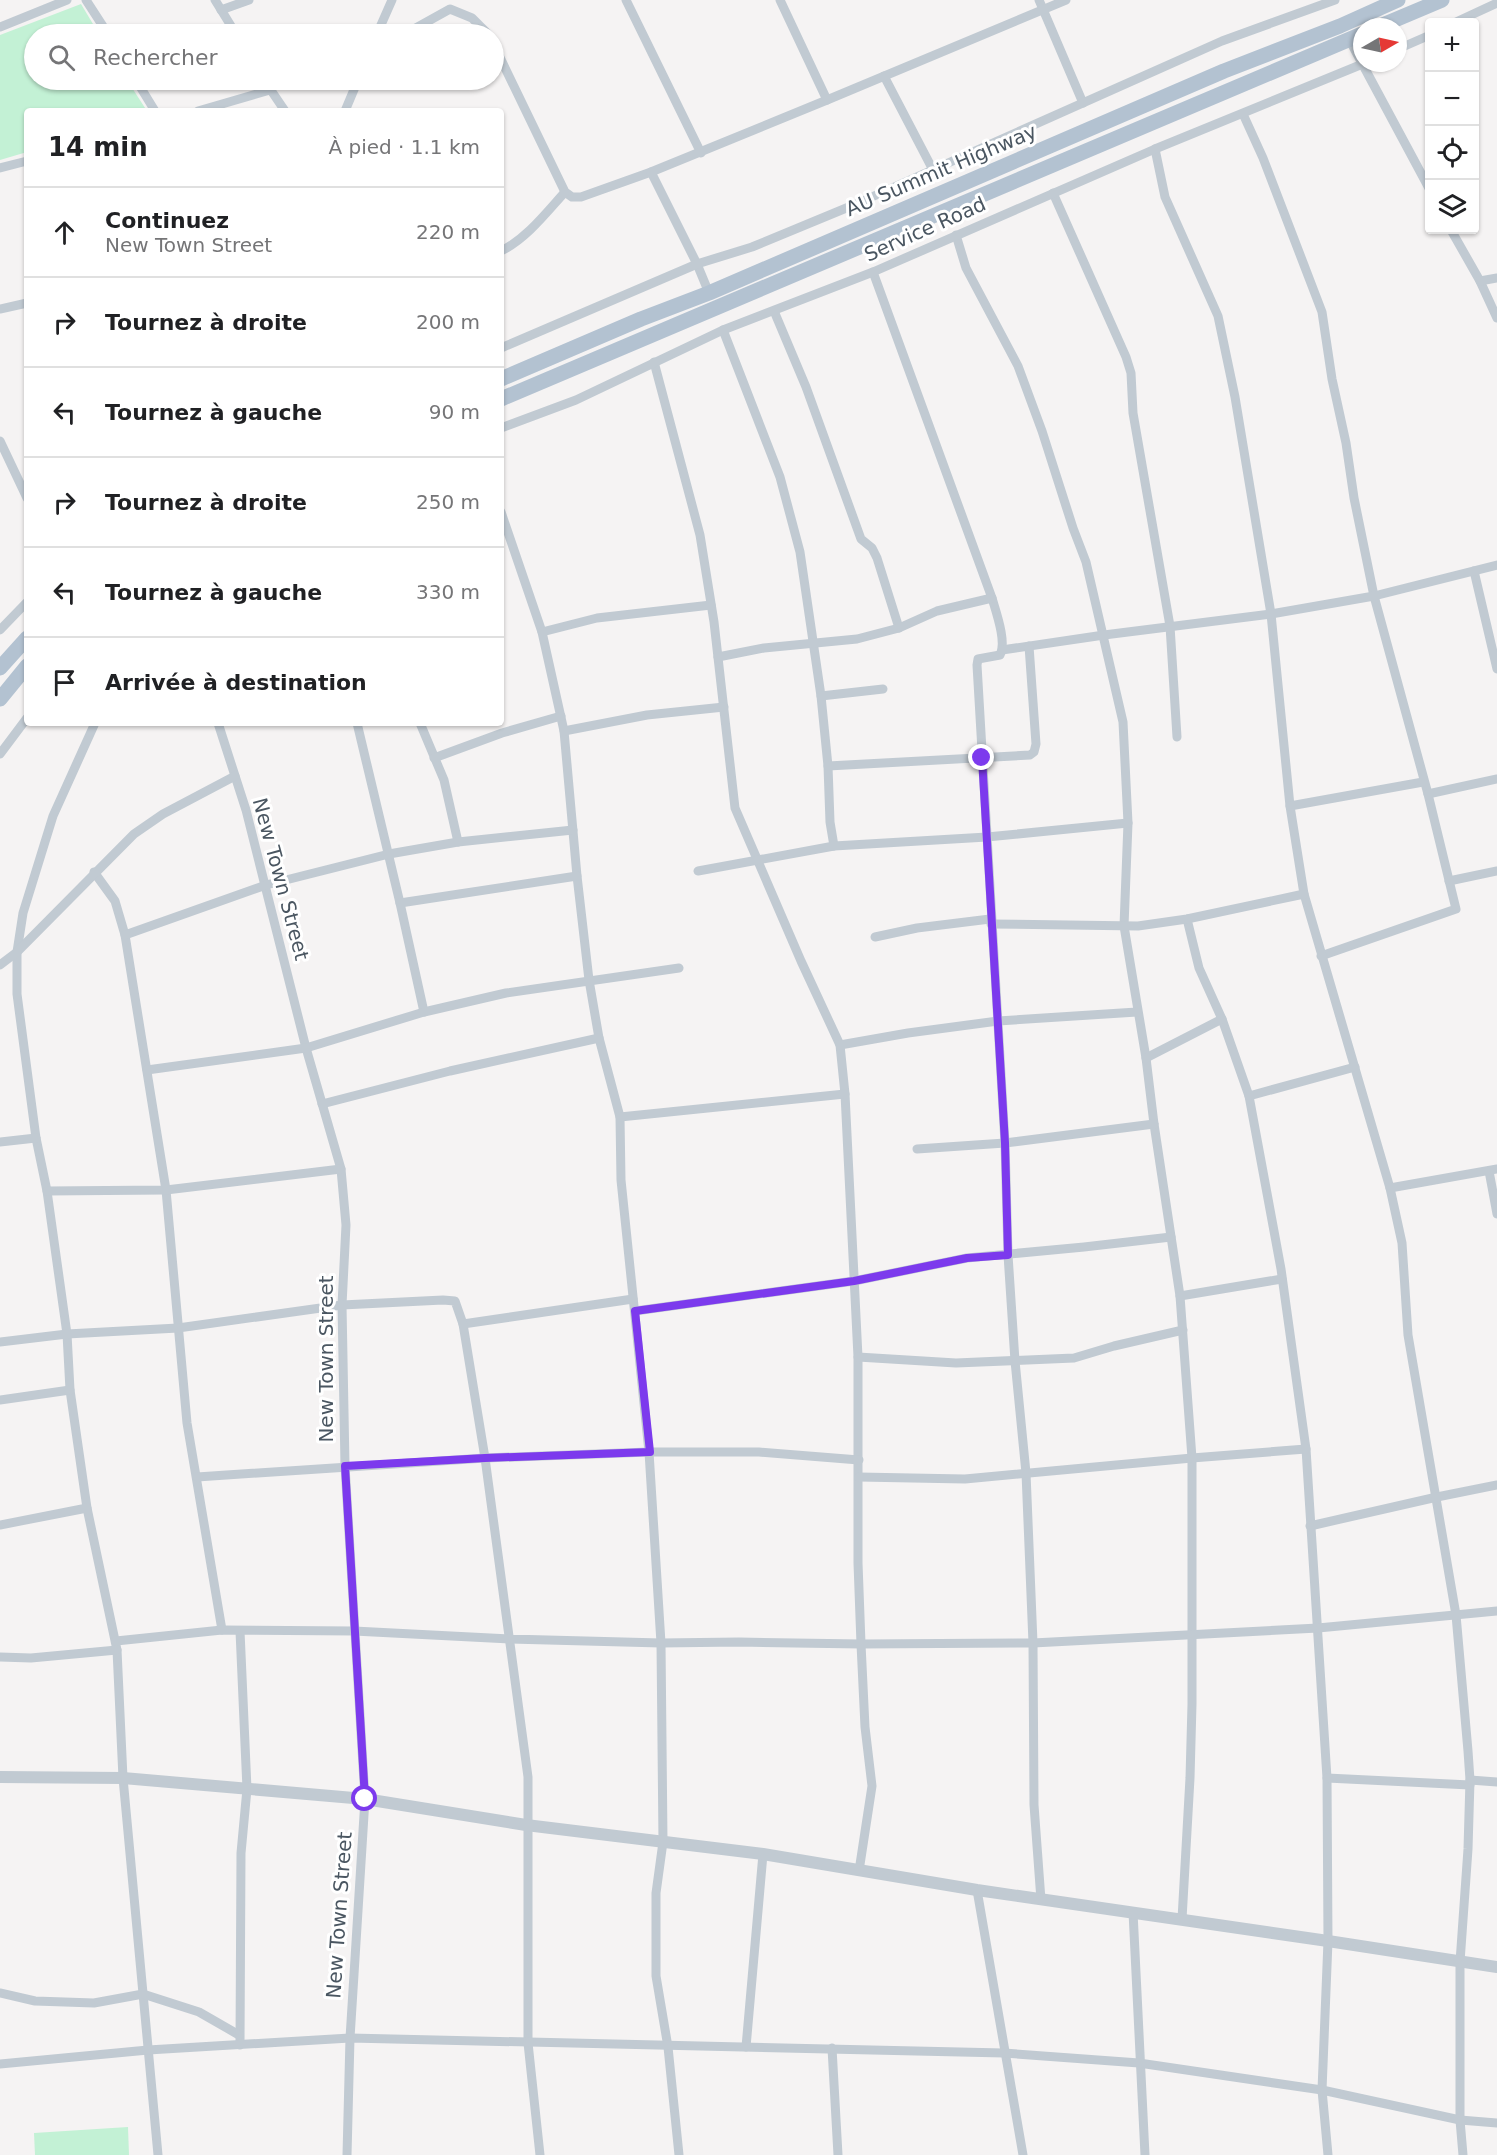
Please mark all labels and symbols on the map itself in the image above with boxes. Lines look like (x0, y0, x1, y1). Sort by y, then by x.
north arrow (1353, 18, 1407, 72)
street label: AU Summit Highway (842, 119, 1040, 221)
street label: Service Road (861, 192, 989, 266)
route end (968, 744, 994, 770)
street label: New Town Street (248, 795, 314, 963)
street label: New Town Street (314, 1275, 338, 1443)
route start (351, 1785, 377, 1811)
street label: New Town Street (321, 1831, 357, 1999)

